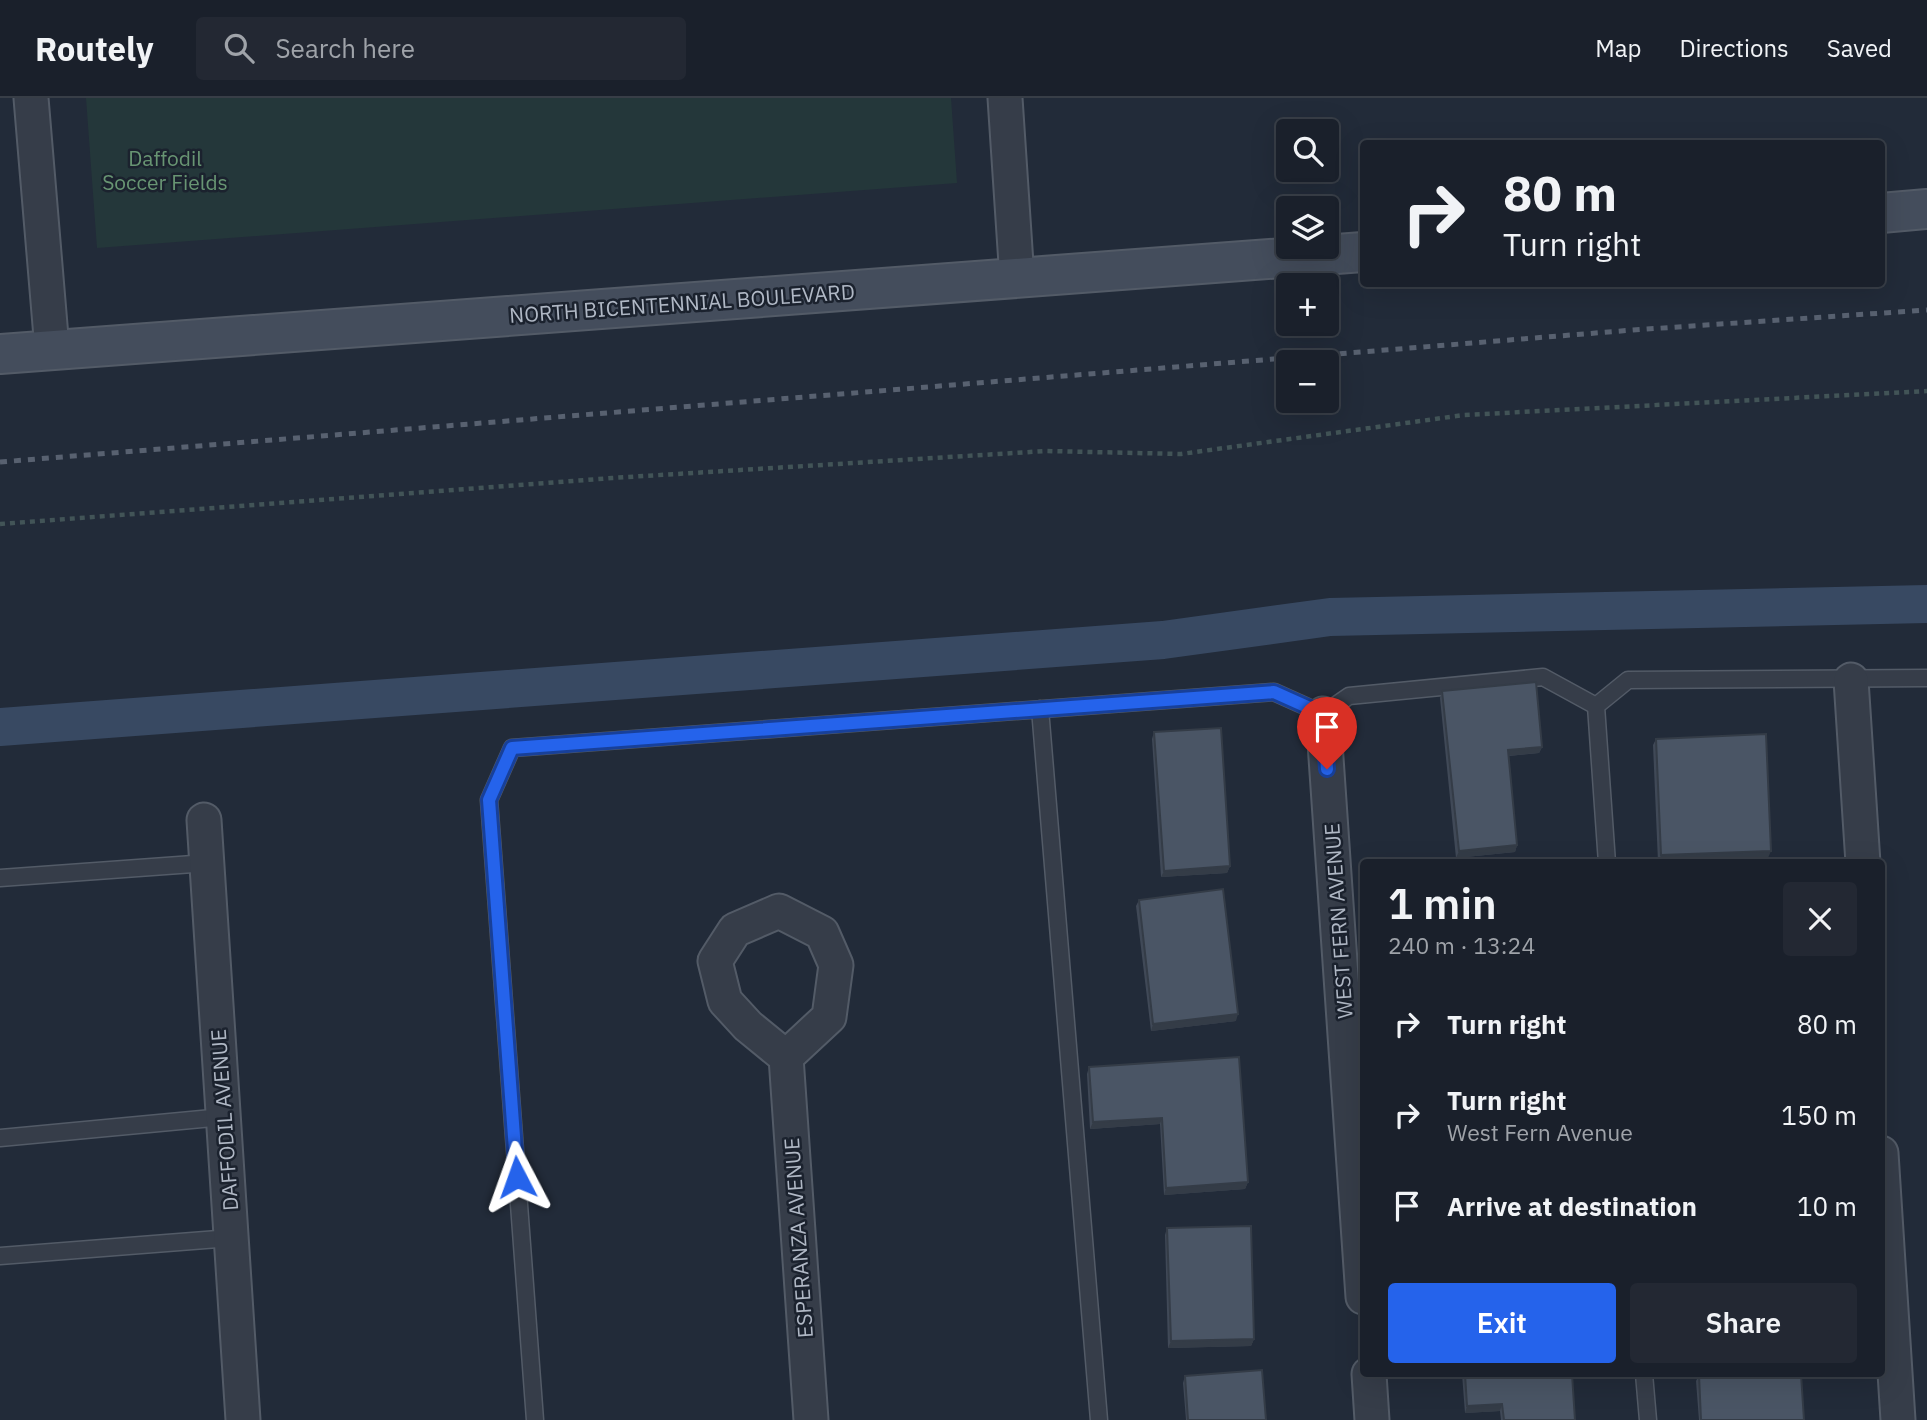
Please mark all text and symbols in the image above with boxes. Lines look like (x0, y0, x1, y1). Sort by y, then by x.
search box (196, 17, 686, 80)
text: Routely (35, 27, 154, 70)
icon: search (220, 29, 258, 67)
text: Search here (276, 31, 415, 65)
text: Map (1595, 32, 1641, 64)
text: Directions (1679, 32, 1789, 64)
text: Saved (1827, 32, 1892, 64)
map controls (1276, 119, 1339, 413)
button: search (1276, 119, 1339, 182)
park label: Daffodil Soccer Fields (102, 144, 228, 196)
text: 80 m (1503, 161, 1617, 224)
icon: right (1388, 168, 1479, 259)
button: layers (1276, 196, 1339, 259)
text: Turn right (1503, 223, 1641, 265)
button: + (1276, 273, 1339, 336)
street label: NORTH BICENTENNIAL BOULEVARD (508, 277, 856, 329)
button: − (1276, 350, 1339, 413)
pin (1297, 697, 1357, 769)
icon: arrive (1308, 708, 1346, 746)
street label: WEST FERN AVENUE (1317, 822, 1359, 1020)
text: 1 min (1388, 876, 1497, 931)
button: close (1783, 882, 1857, 956)
text: 240 m · 13:24 (1388, 930, 1535, 960)
icon: right (1388, 1005, 1426, 1043)
text: Turn right (1447, 1007, 1566, 1041)
text: 80 m (1797, 1007, 1857, 1041)
street label: DAFFODIL AVENUE (204, 1028, 244, 1212)
text: Turn right (1447, 1083, 1566, 1117)
icon: right (1388, 1096, 1426, 1134)
text: 150 m (1781, 1098, 1857, 1132)
text: West Fern Avenue (1447, 1117, 1633, 1147)
street label: ESPERANZA AVENUE (777, 1137, 819, 1339)
position arrow (480, 1140, 554, 1214)
icon: arrive (1388, 1187, 1426, 1225)
text: Arrive at destination (1447, 1189, 1697, 1223)
text: 10 m (1797, 1189, 1857, 1223)
button: Exit (1388, 1283, 1616, 1363)
button: Share (1630, 1283, 1857, 1363)

